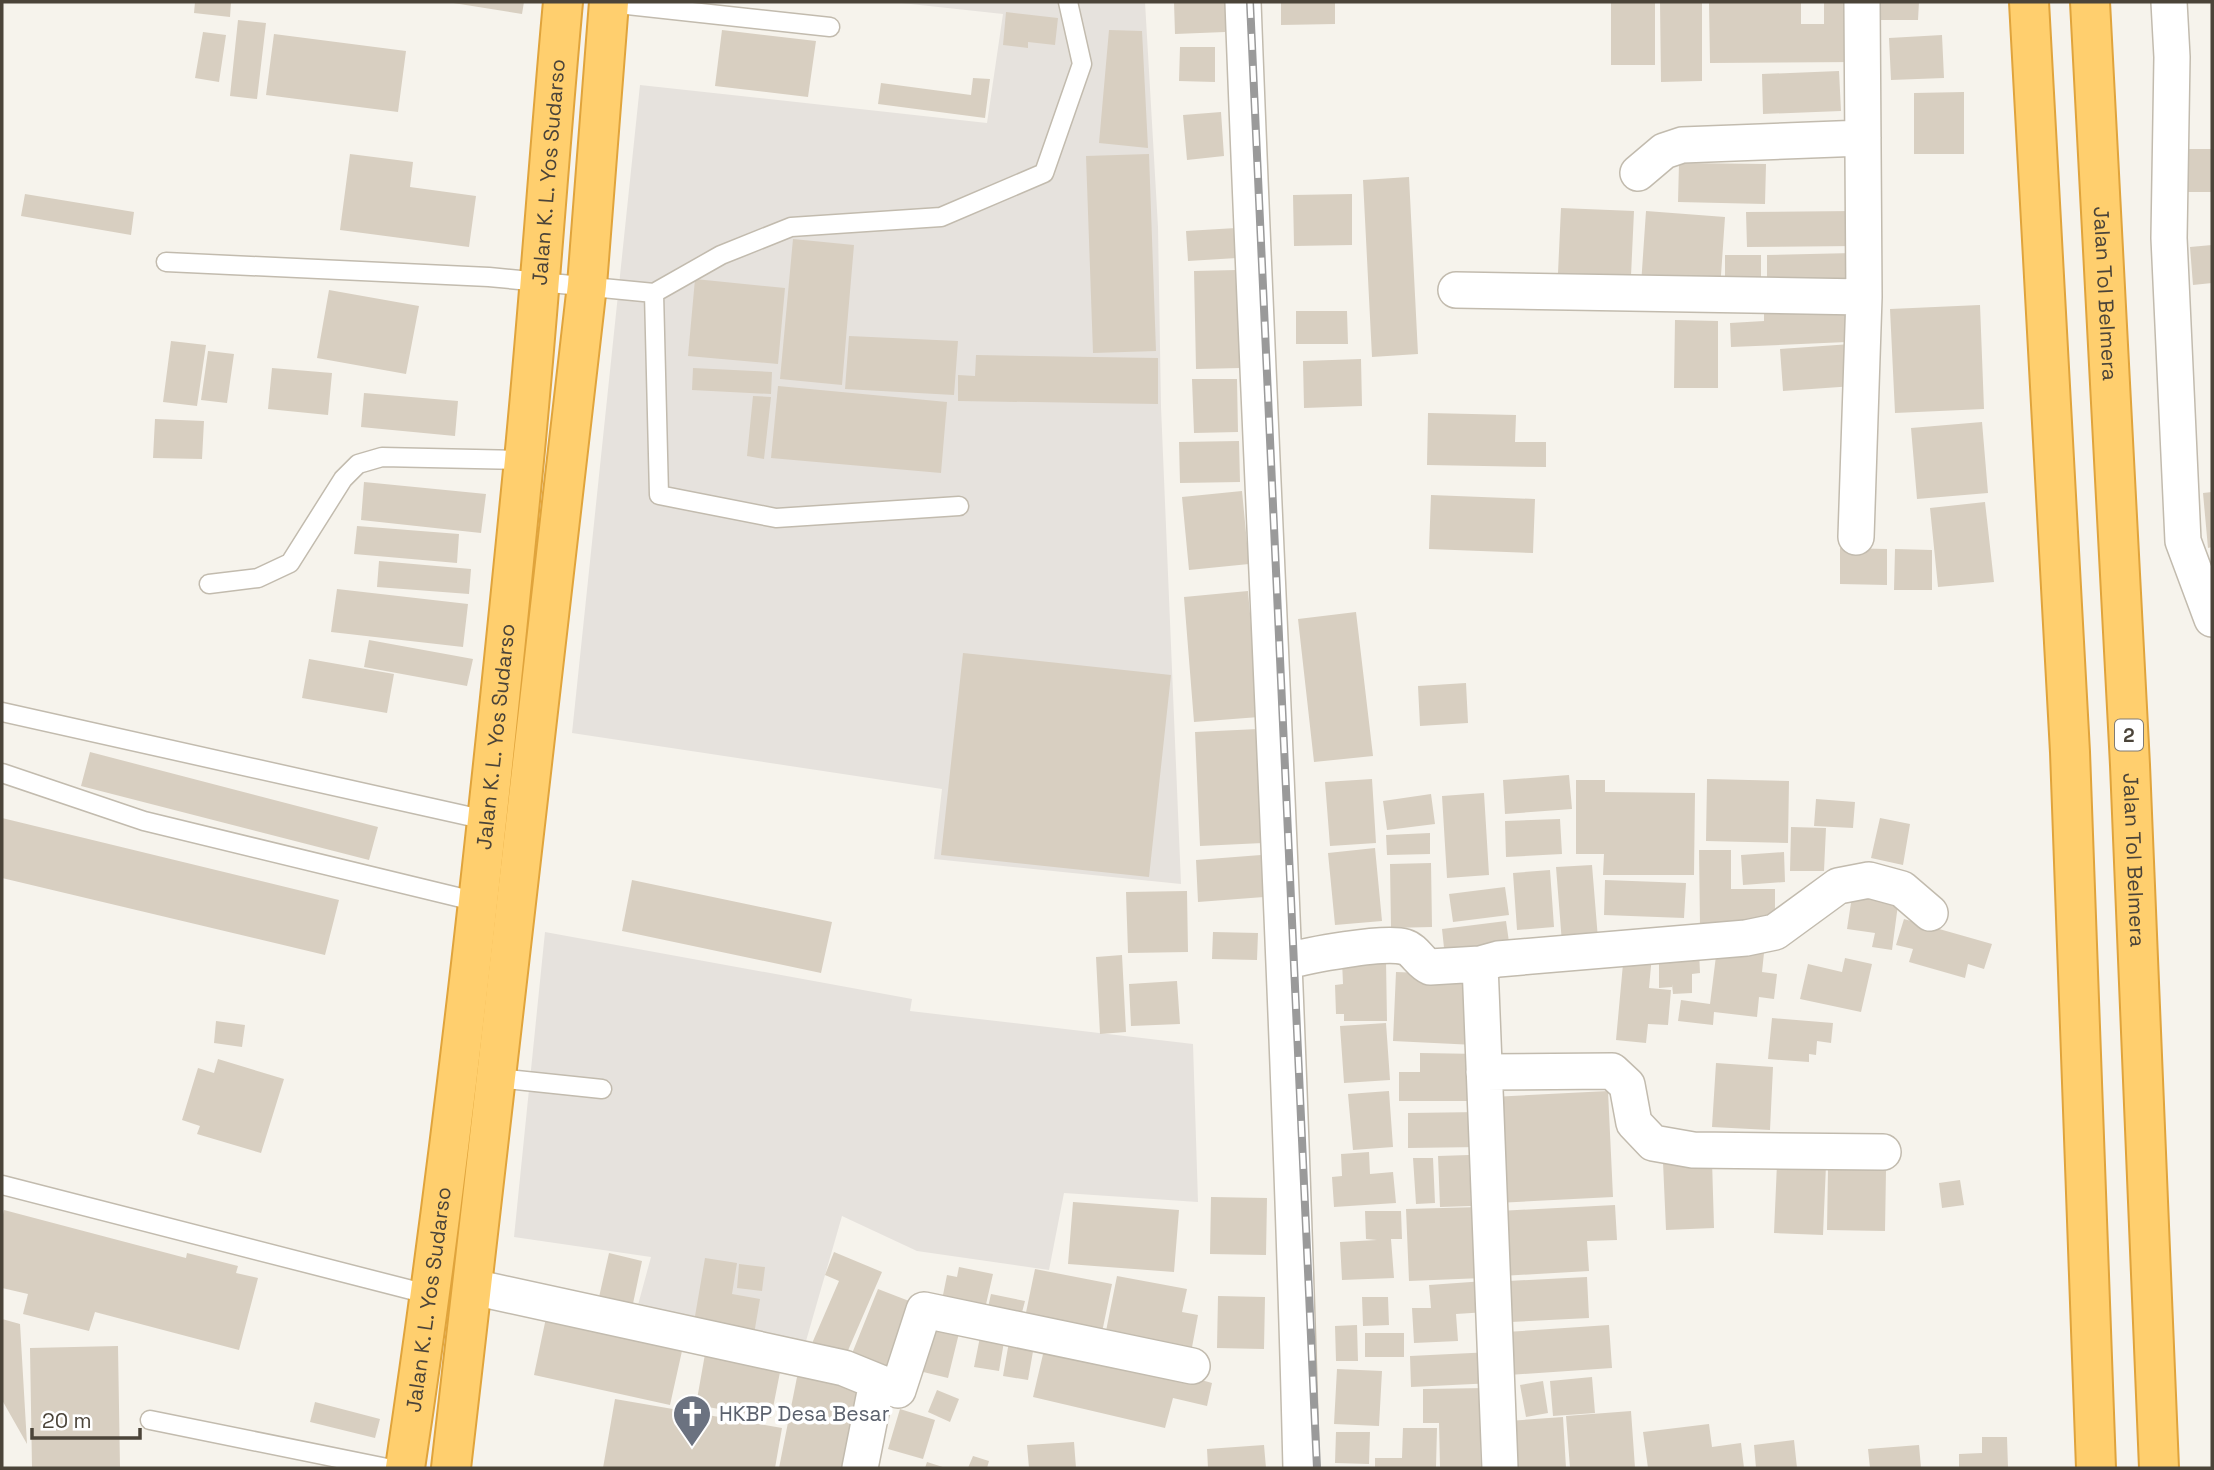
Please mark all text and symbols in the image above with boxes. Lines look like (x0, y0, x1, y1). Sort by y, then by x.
street label: Jalan K. L. Yos Sudarso (525, 58, 571, 286)
street label: Jalan Tol Belmera (2088, 206, 2124, 381)
street label: Jalan K. L. Yos Sudarso (470, 622, 521, 851)
road number: 2 (2115, 720, 2143, 750)
street label: Jalan Tol Belmera (2117, 772, 2151, 948)
street label: Jalan K. L. Yos Sudarso (399, 1185, 457, 1414)
church icon: HKBP Desa Besar (671, 1393, 713, 1448)
scale bar (32, 1396, 140, 1440)
place label: HKBP Desa Besar (719, 1400, 890, 1427)
text: 20 m (42, 1407, 92, 1434)

